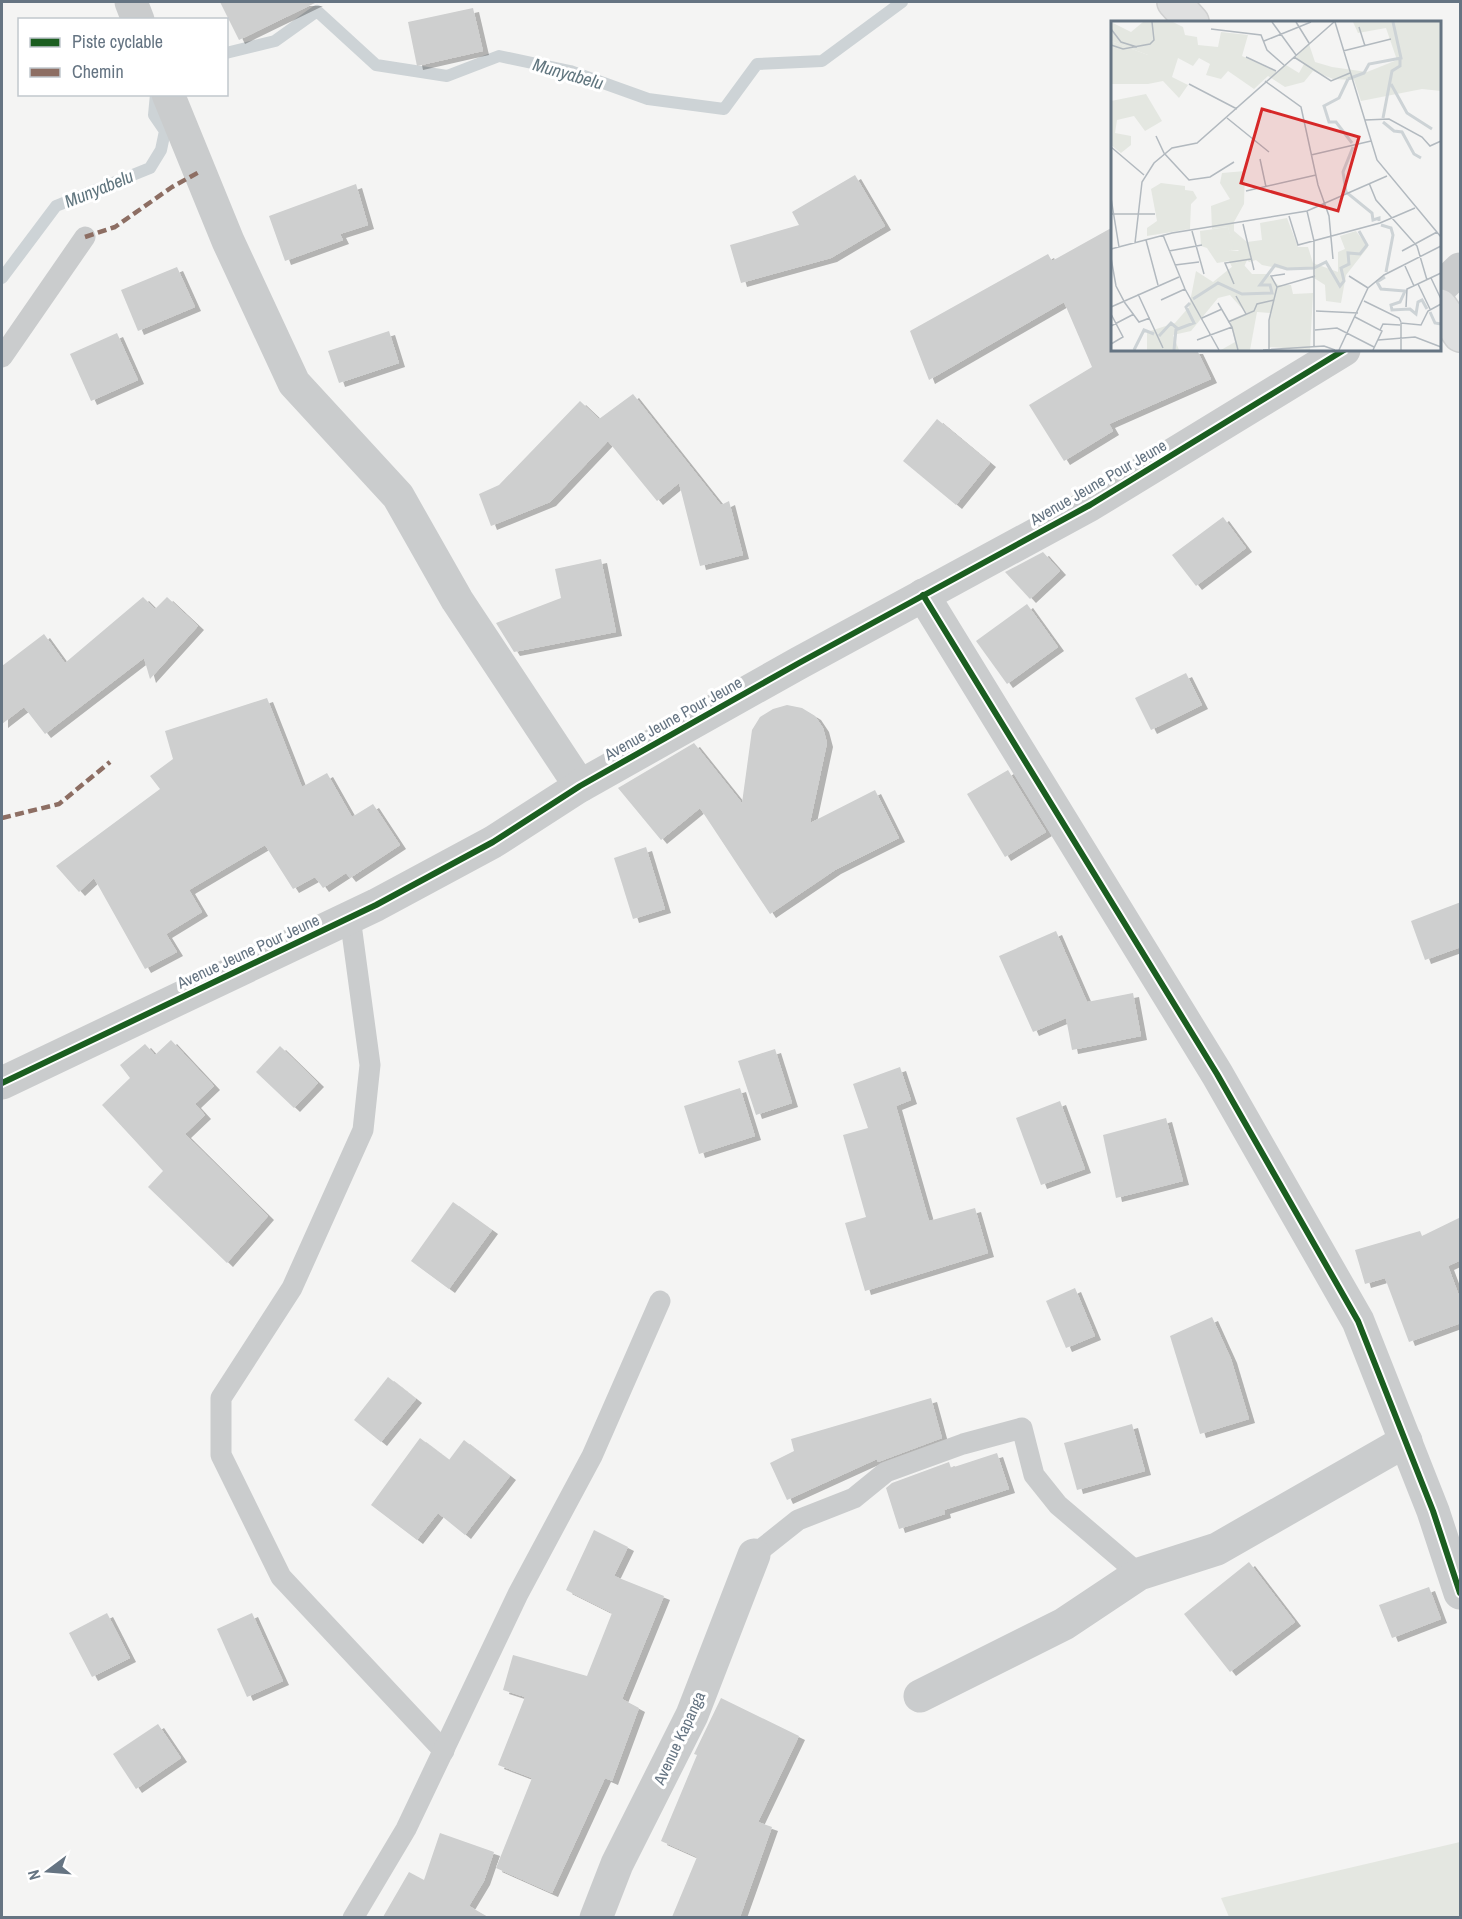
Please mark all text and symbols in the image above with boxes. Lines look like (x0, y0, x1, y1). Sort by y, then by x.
legend (18, 18, 228, 96)
inset map (1111, 21, 1441, 351)
text: Piste cyclable (72, 29, 163, 54)
water label: Munyabelu (530, 52, 606, 95)
text: Chemin (72, 59, 124, 84)
water label: Munyabelu (61, 163, 137, 214)
street label: Avenue Jeune Pour Jeune (1025, 434, 1170, 531)
street label: Avenue Jeune Pour Jeune (599, 671, 746, 766)
street label: Avenue Jeune Pour Jeune (172, 908, 323, 994)
street label: Avenue Kapanga (647, 1687, 710, 1789)
north arrow (18, 1841, 78, 1901)
text: N (22, 1868, 45, 1883)

